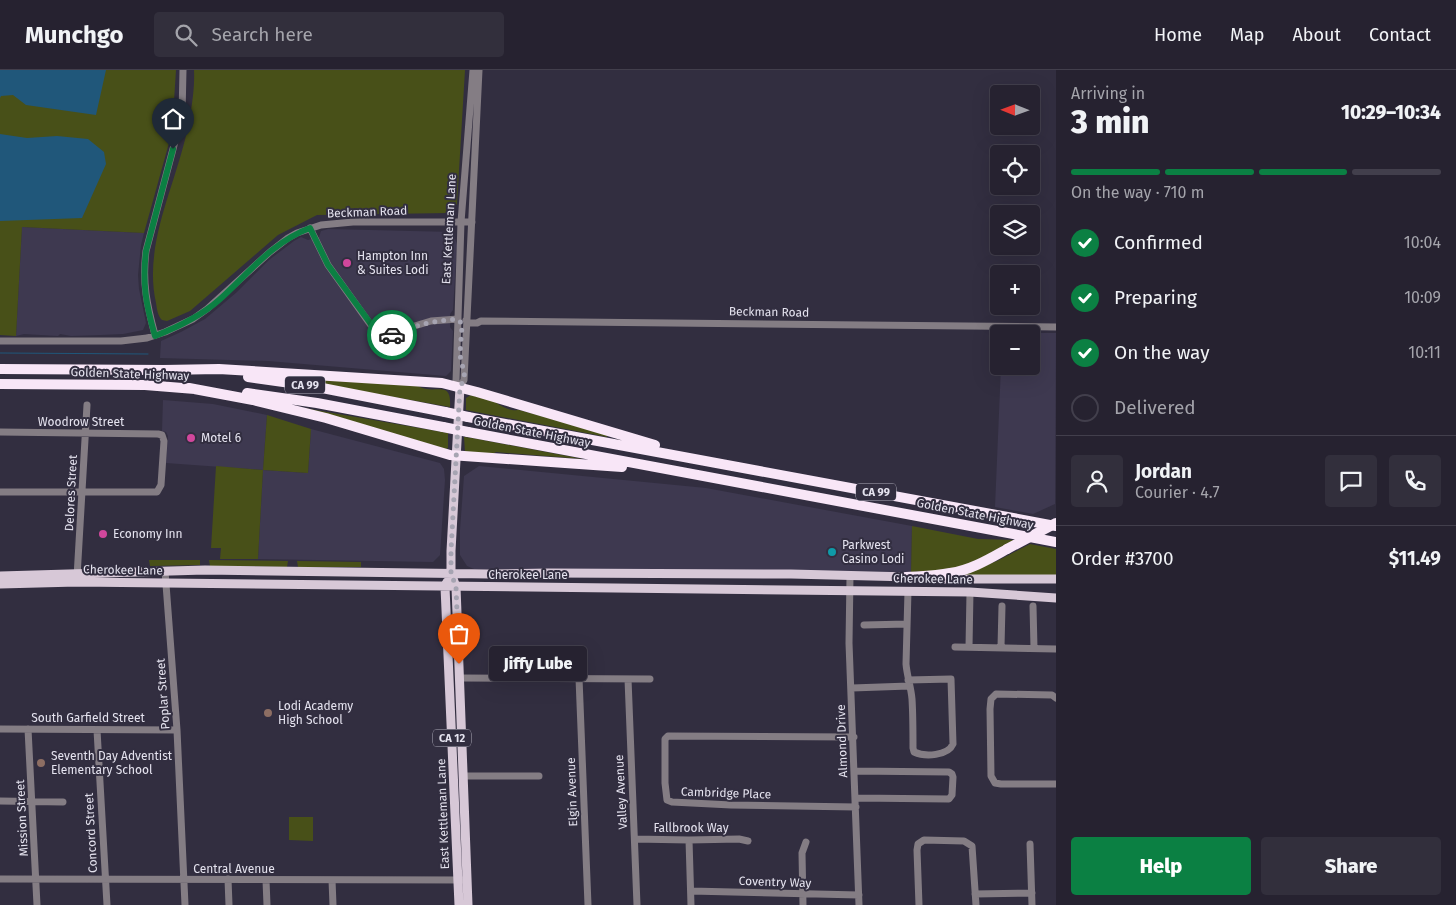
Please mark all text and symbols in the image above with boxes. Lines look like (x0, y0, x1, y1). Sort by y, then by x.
search box (154, 12, 504, 57)
text: Munchgo (25, 21, 124, 49)
icon: search (172, 21, 200, 49)
text: Search here (212, 23, 313, 46)
text: Home (1154, 24, 1202, 46)
text: Map (1230, 24, 1264, 46)
text: About (1292, 24, 1341, 46)
text: Contact (1369, 24, 1431, 46)
text: Arriving in (1071, 84, 1145, 103)
north arrow (990, 85, 1040, 135)
map controls (990, 85, 1040, 375)
pin (152, 98, 194, 149)
text: 10:29–10:34 (1341, 101, 1441, 124)
text: 3 min (1071, 103, 1149, 141)
icon: home (159, 105, 187, 133)
button: locate (990, 145, 1040, 195)
street label: East Kettleman Lane (439, 173, 459, 285)
text: On the way · 710 m (1071, 183, 1204, 202)
street label: Beckman Road (327, 204, 407, 220)
button: layers (990, 205, 1040, 255)
icon: check (1071, 229, 1099, 257)
text: Confirmed (1114, 231, 1203, 254)
text: 10:04 (1404, 233, 1441, 252)
place label: Hampton Inn & Suites Lodi (357, 249, 429, 277)
marker: Hampton Inn & Suites Lodi (341, 257, 353, 269)
button: + (990, 265, 1040, 315)
icon: check (1071, 284, 1099, 312)
text: Preparing (1114, 286, 1197, 309)
text: 10:09 (1404, 288, 1441, 307)
street label: Beckman Road (729, 304, 809, 320)
courier (367, 310, 417, 360)
icon: car (378, 321, 406, 349)
button: − (990, 325, 1040, 375)
icon: check (1071, 339, 1099, 367)
text: On the way (1114, 341, 1210, 364)
text: 10:11 (1408, 343, 1441, 362)
street label: Golden State Highway (70, 365, 190, 383)
road number: CA 99 (285, 376, 325, 394)
text: Delivered (1114, 396, 1196, 419)
street label: Golden State Highway (472, 414, 592, 450)
street label: Woodrow Street (38, 415, 125, 429)
place label: Motel 6 (201, 431, 241, 445)
marker: Motel 6 (185, 432, 197, 444)
street label: Delores Street (62, 454, 80, 532)
button: person (1071, 455, 1123, 507)
button: chat (1325, 455, 1377, 507)
button: phone (1389, 455, 1441, 507)
text: Jordan (1135, 460, 1192, 483)
text: Courier · 4.7 (1135, 483, 1220, 502)
road number: CA 99 (856, 484, 896, 501)
street label: Golden State Highway (915, 496, 1035, 532)
place label: Economy Inn (113, 527, 183, 541)
marker: Economy Inn (97, 528, 109, 540)
place label: Parkwest Casino Lodi (842, 538, 904, 566)
marker: Parkwest Casino Lodi (826, 546, 838, 558)
text: Order #3700 (1071, 547, 1174, 570)
text: $11.49 (1389, 547, 1441, 570)
street label: Cherokee Lane (83, 562, 163, 578)
street label: Cherokee Lane (488, 568, 568, 582)
street label: Cherokee Lane (893, 571, 973, 587)
pin (438, 613, 480, 664)
icon: bag (445, 620, 473, 648)
callout: Jiffy Lube (489, 646, 586, 682)
text: Jiffy Lube (504, 654, 572, 673)
street label: Poplar Street (153, 657, 172, 730)
place label: Lodi Academy High School (278, 699, 353, 727)
street label: Almond Drive (834, 704, 850, 778)
marker: Lodi Academy High School (262, 707, 274, 719)
street label: South Garfield Street (31, 711, 145, 725)
road number: CA 12 (433, 730, 471, 746)
place label: Seventh Day Adventist Elementary School (51, 749, 173, 777)
street label: Valley Avenue (612, 754, 630, 830)
marker: Seventh Day Adventist Elementary School (35, 757, 47, 769)
street label: Elgin Avenue (564, 757, 580, 827)
street label: East Kettleman Lane (434, 758, 452, 870)
street label: Mission Street (13, 779, 31, 857)
street label: Cambridge Place (681, 784, 771, 802)
street label: Concord Street (82, 792, 100, 873)
street label: Fallbrook Way (653, 821, 729, 835)
button: Help (1071, 837, 1251, 895)
button: Share (1261, 837, 1441, 895)
street label: Central Avenue (193, 862, 275, 876)
street label: Coventry Way (738, 874, 812, 890)

